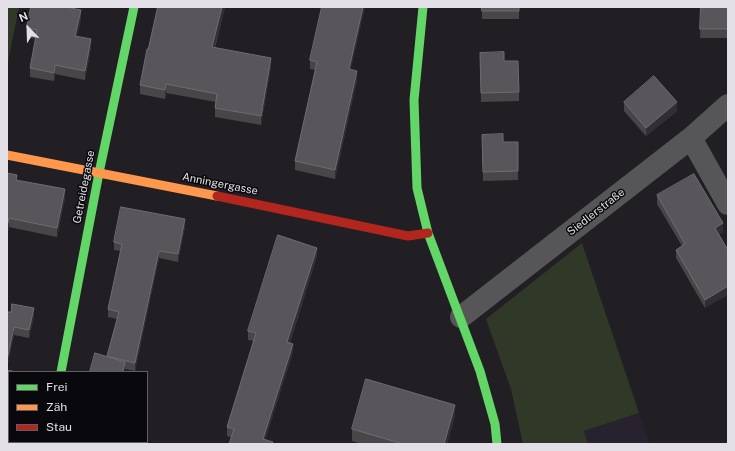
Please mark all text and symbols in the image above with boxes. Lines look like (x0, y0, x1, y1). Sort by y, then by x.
north arrow (8, 8, 48, 48)
text: N (17, 10, 30, 24)
street label: Getreidegasse (70, 149, 98, 225)
street label: Anningergasse (181, 170, 259, 198)
street label: Siedlerstraße (565, 186, 627, 238)
legend (8, 371, 148, 443)
text: Frei (46, 380, 68, 394)
text: Zäh (46, 400, 67, 414)
text: Stau (46, 420, 72, 434)

